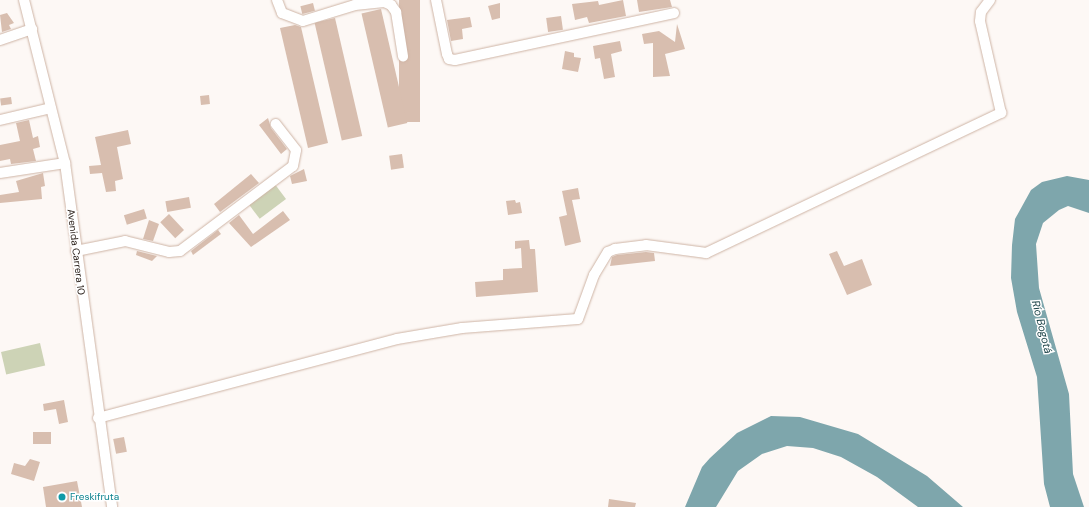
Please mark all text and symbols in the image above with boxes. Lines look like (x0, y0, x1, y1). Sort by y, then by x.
street label: Avenida Carrera 10 (65, 208, 87, 296)
water label: Río Bogotá (1029, 299, 1055, 355)
place label: Freskifruta (70, 491, 119, 503)
marker: Freskifruta (57, 492, 67, 502)

